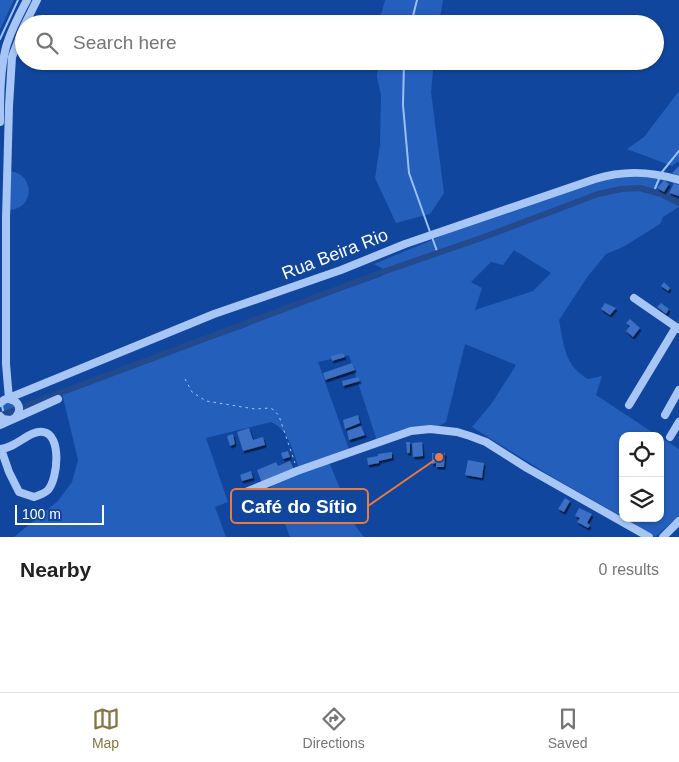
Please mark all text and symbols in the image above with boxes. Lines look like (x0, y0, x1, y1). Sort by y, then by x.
search box (15, 15, 664, 70)
icon: search (33, 29, 61, 57)
text: Search here (73, 32, 177, 53)
street label: Rua Beira Rio (279, 225, 391, 283)
map controls (619, 432, 664, 522)
button: locate (619, 432, 664, 477)
button: layers (619, 477, 664, 522)
callout: Café do Sítio (231, 489, 368, 523)
text: Café do Sítio (241, 496, 357, 517)
scale bar (15, 502, 104, 525)
text: 100 m (22, 506, 61, 522)
text: Nearby (20, 558, 91, 581)
text: 0 results (599, 561, 659, 578)
tab: Map (92, 705, 120, 751)
tab: Directions (303, 705, 365, 751)
tab: Saved (548, 705, 587, 751)

